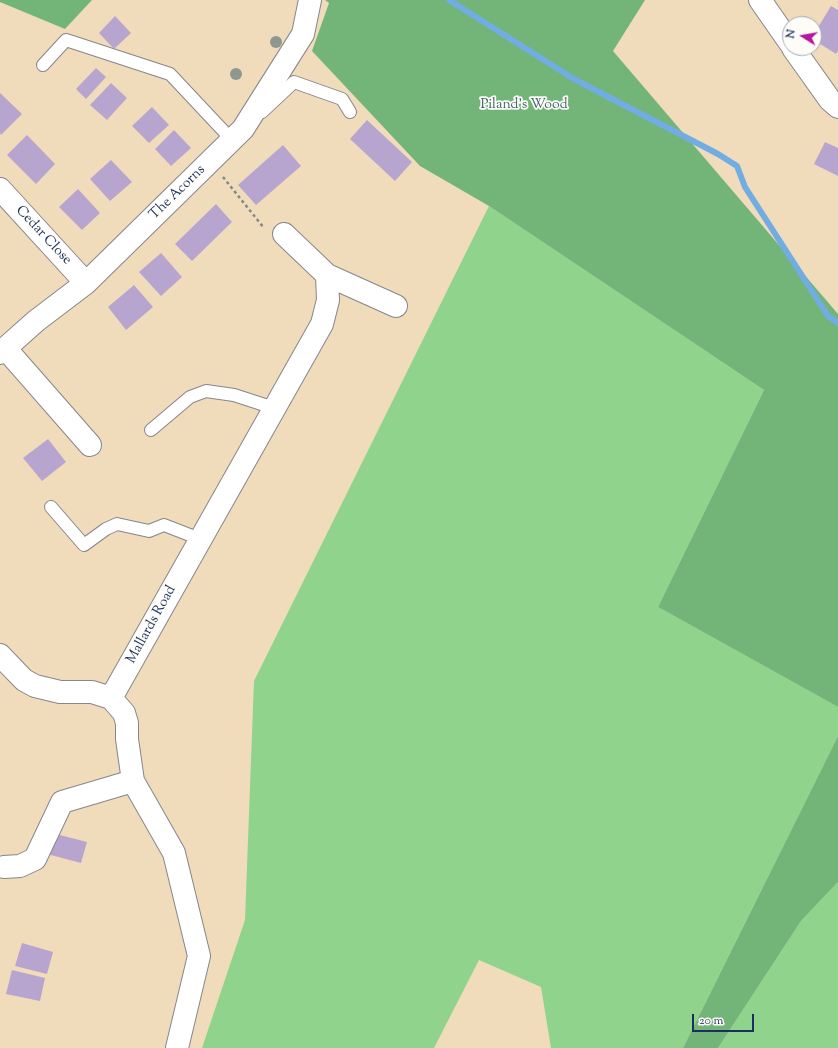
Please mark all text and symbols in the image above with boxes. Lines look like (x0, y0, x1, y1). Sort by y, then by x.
north arrow (782, 16, 822, 56)
text: N (783, 28, 800, 40)
park label: Piland's Wood (480, 98, 568, 114)
street label: The Acorns (147, 162, 209, 224)
street label: Cedar Close (11, 203, 75, 269)
street label: Mallards Road (124, 583, 180, 667)
scale bar (694, 1006, 756, 1032)
text: 20 m (699, 1012, 723, 1030)

